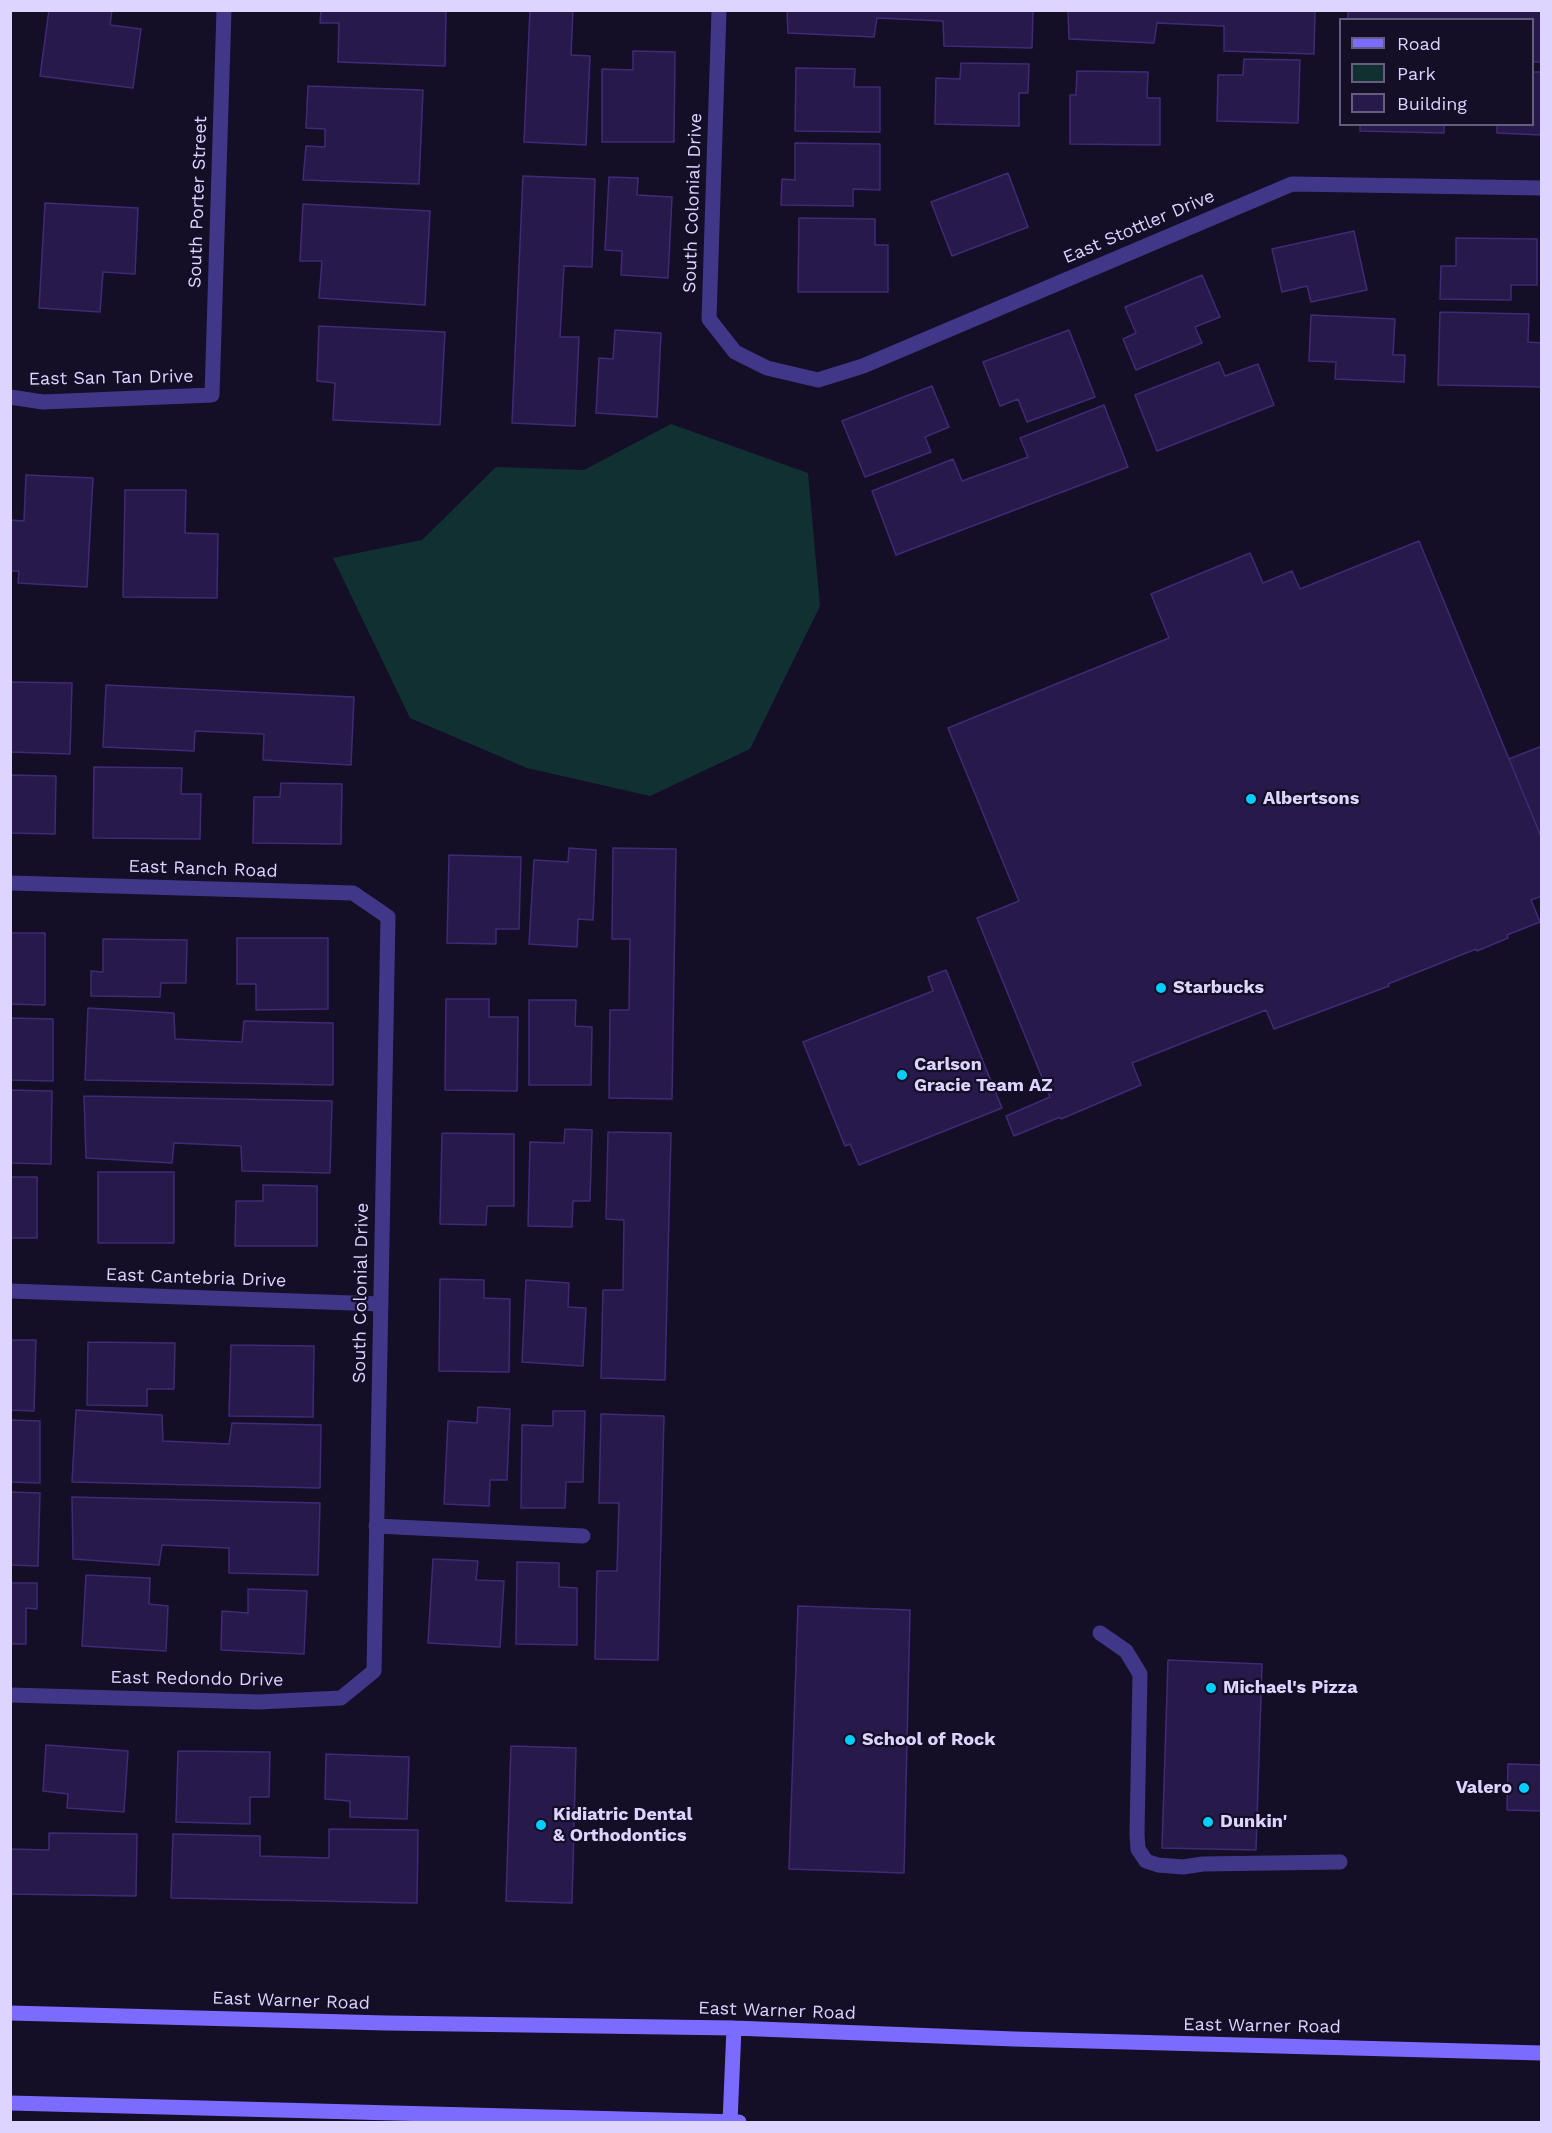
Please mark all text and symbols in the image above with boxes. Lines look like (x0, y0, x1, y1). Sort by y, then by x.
legend (1339, 18, 1534, 126)
text: Road (1397, 33, 1441, 54)
text: Park (1397, 63, 1436, 84)
text: Building (1397, 93, 1467, 114)
street label: South Colonial Drive (679, 113, 707, 293)
street label: South Porter Street (184, 116, 212, 288)
street label: East Stottler Drive (1060, 185, 1218, 269)
street label: East San Tan Drive (28, 366, 194, 390)
place label: Albertsons (1263, 788, 1359, 810)
marker: Albertsons (1244, 792, 1258, 806)
street label: East Ranch Road (128, 856, 278, 882)
place label: Starbucks (1173, 977, 1264, 999)
marker: Starbucks (1154, 981, 1168, 995)
place label: Carlson Gracie Team AZ (914, 1054, 1053, 1096)
marker: Carlson Gracie Team AZ (895, 1068, 909, 1082)
street label: South Colonial Drive (349, 1203, 373, 1383)
street label: East Cantebria Drive (105, 1264, 287, 1292)
street label: East Redondo Drive (110, 1667, 284, 1691)
place label: Michael's Pizza (1223, 1677, 1358, 1699)
marker: Michael's Pizza (1204, 1681, 1218, 1695)
place label: School of Rock (862, 1729, 995, 1751)
marker: School of Rock (843, 1733, 857, 1747)
place label: Valero (1456, 1777, 1512, 1799)
marker: Valero (1517, 1781, 1531, 1795)
place label: Kidiatric Dental & Orthodontics (553, 1804, 692, 1846)
place label: Dunkin' (1220, 1811, 1287, 1833)
marker: Dunkin' (1201, 1815, 1215, 1829)
marker: Kidiatric Dental & Orthodontics (534, 1818, 548, 1832)
street label: East Warner Road (212, 1987, 370, 2015)
street label: East Warner Road (698, 1997, 856, 2025)
street label: East Warner Road (1183, 2014, 1341, 2038)

